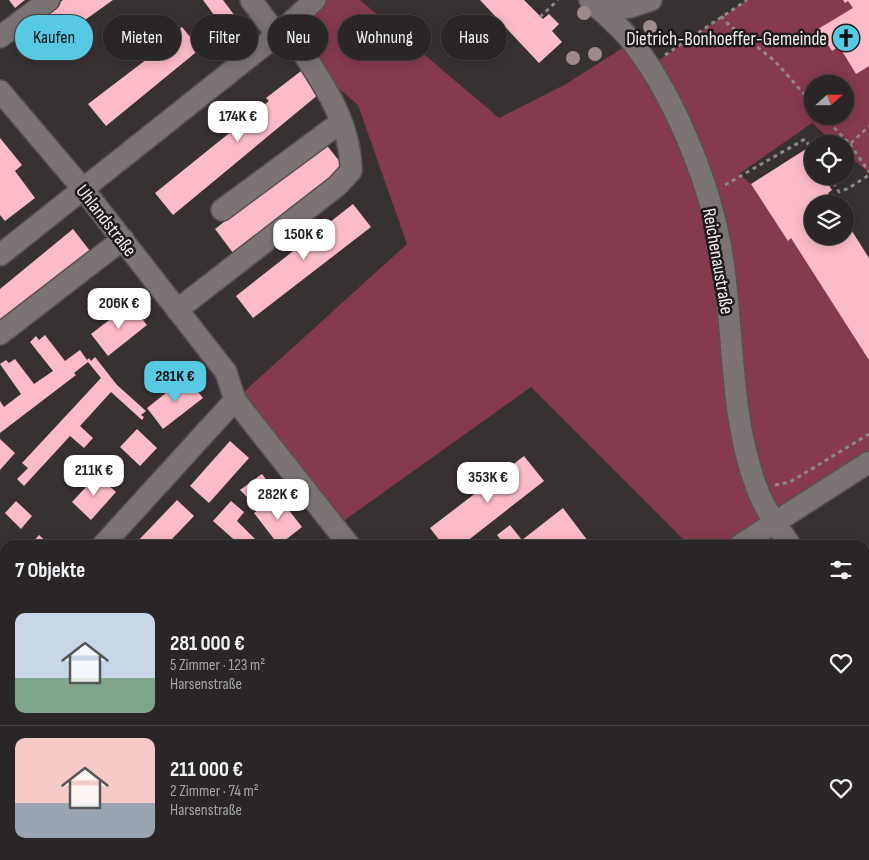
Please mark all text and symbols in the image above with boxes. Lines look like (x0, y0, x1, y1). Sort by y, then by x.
chip: Kaufen (15, 15, 93, 60)
chip: Mieten (103, 15, 181, 60)
chip: Filter (191, 15, 258, 60)
chip: Neu (268, 15, 328, 60)
chip: Wohnung (338, 15, 431, 60)
chip: Haus (441, 15, 507, 60)
church icon: Dietrich-Bonhoeffer-Gemeinde (831, 23, 861, 53)
place label: Dietrich-Bonhoeffer-Gemeinde (626, 28, 827, 51)
north arrow (804, 75, 854, 125)
map controls (804, 75, 854, 245)
pin: 174K € (197, 100, 279, 143)
text: 174K € (219, 107, 257, 126)
button: locate (804, 135, 854, 185)
street label: Uhlandstraße (71, 180, 141, 262)
button: layers (804, 195, 854, 245)
street label: Reichenaustraße (697, 206, 738, 316)
pin: 150K € (263, 218, 345, 261)
text: 150K € (284, 225, 324, 244)
pin: 206K € (78, 288, 160, 330)
text: 206K € (99, 294, 139, 313)
pin: 281K € (134, 360, 216, 403)
text: 281K € (155, 367, 195, 386)
pin: 211K € (53, 454, 135, 497)
text: 211K € (75, 461, 113, 480)
pin: 353K € (447, 462, 529, 504)
text: 353K € (468, 468, 508, 487)
pin: 282K € (237, 478, 319, 521)
text: 282K € (258, 485, 298, 504)
icon: filters (827, 556, 855, 584)
text: 7 Objekte (15, 558, 85, 583)
text: 281 000 € (170, 631, 245, 656)
icon: home (55, 633, 115, 693)
icon: heart (827, 649, 855, 677)
text: 5 Zimmer · 123 m² (170, 656, 265, 675)
text: Harsenstraße (170, 675, 242, 694)
text: 211 000 € (170, 757, 243, 782)
icon: home (55, 758, 115, 818)
icon: heart (827, 774, 855, 802)
text: 2 Zimmer · 74 m² (170, 782, 259, 801)
text: Harsenstraße (170, 801, 242, 820)

